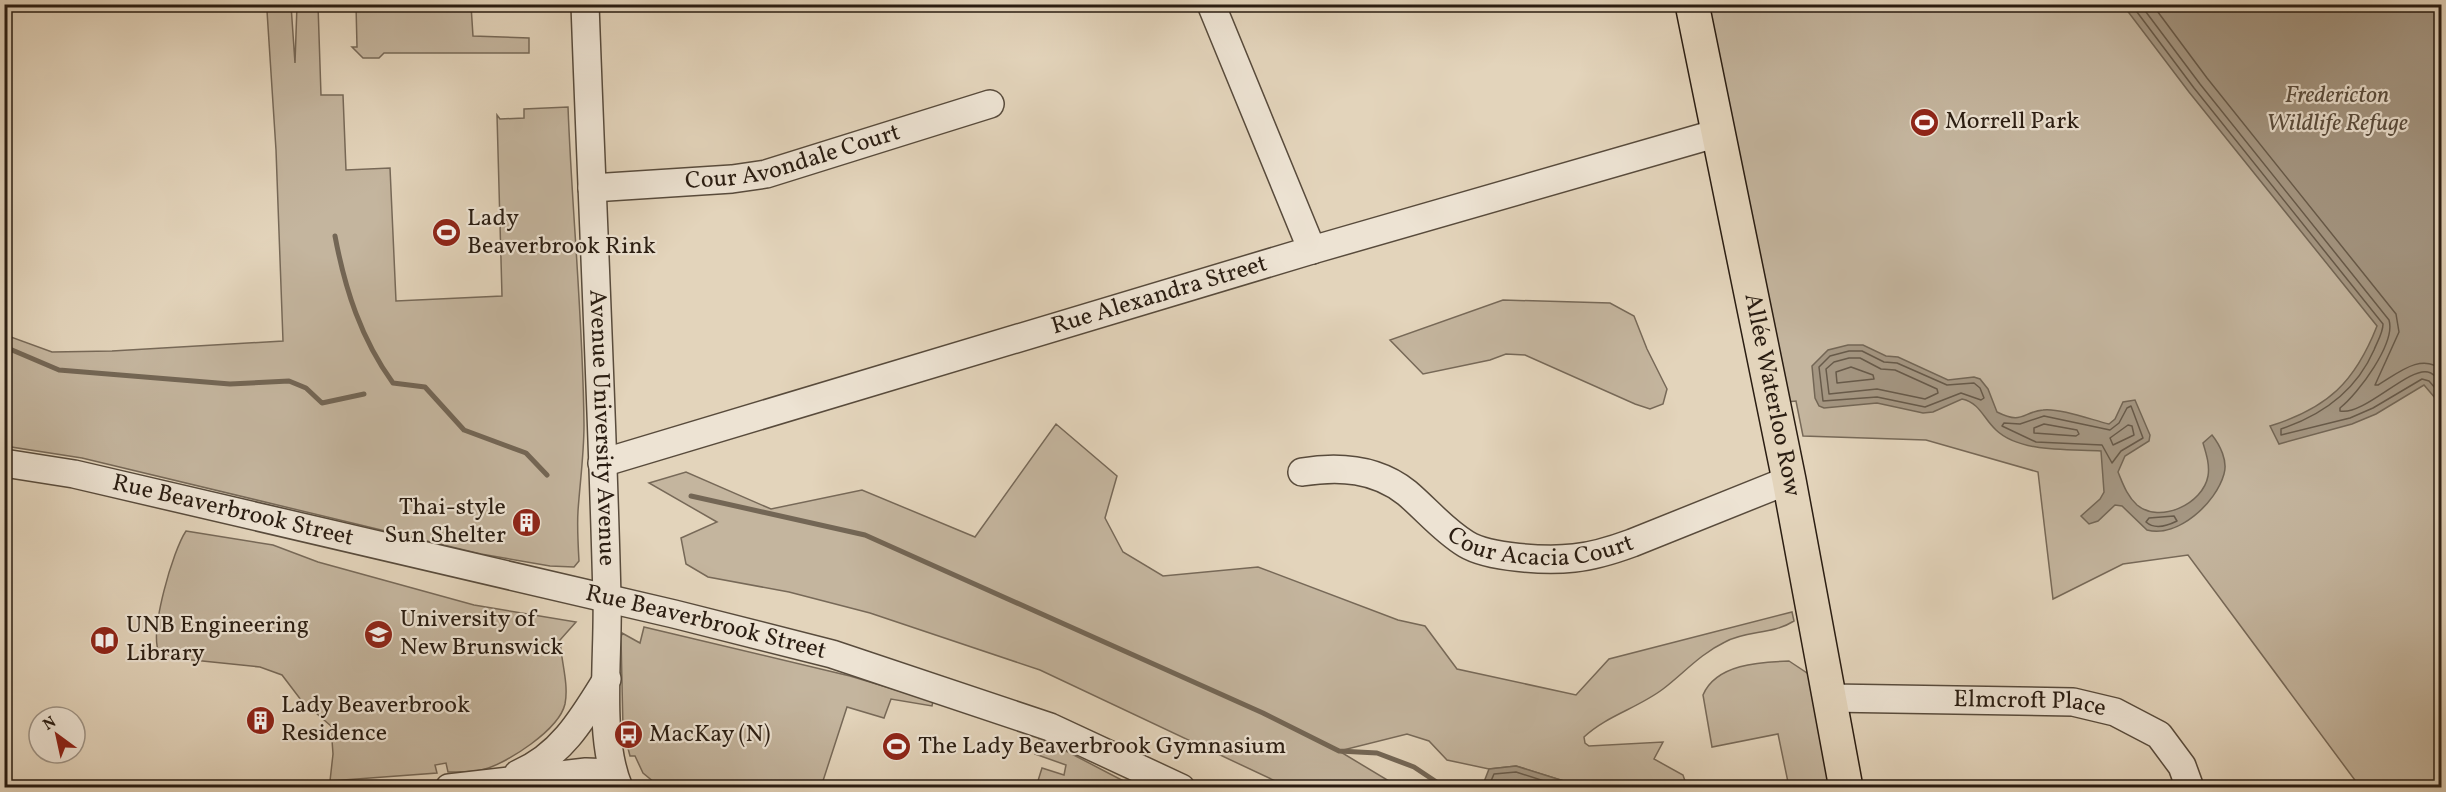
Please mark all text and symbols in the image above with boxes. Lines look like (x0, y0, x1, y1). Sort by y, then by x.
park label: Fredericton Wildlife Refuge (2266, 79, 2408, 141)
place label: Morrell Park (1945, 105, 2079, 139)
sports icon: Morrell Park (1908, 106, 1940, 138)
street label: Cour Avondale Court (684, 116, 905, 199)
place label: Lady Beaverbrook Rink (467, 202, 656, 264)
sports icon: Lady Beaverbrook Rink (430, 217, 462, 249)
street label: Rue Alexandra Street (1047, 247, 1272, 344)
street label: Avenue University Avenue (579, 289, 623, 566)
street label: Allée Waterloo Row (1734, 290, 1809, 500)
street label: Rue Beaverbrook Street (109, 466, 357, 556)
place label: Thai-style Sun Shelter (384, 491, 506, 553)
building icon: Thai-style Sun Shelter (511, 506, 543, 538)
street label: Cour Acacia Court (1439, 519, 1639, 576)
street label: Rue Beaverbrook Street (582, 577, 830, 669)
place label: University of New Brunswick (400, 603, 563, 665)
place label: UNB Engineering Library (126, 609, 309, 671)
school or university icon: University of New Brunswick (363, 618, 395, 650)
library icon: UNB Engineering Library (89, 624, 121, 656)
street label: Elmcroft Place (1953, 683, 2110, 726)
place label: Lady Beaverbrook Residence (281, 689, 470, 751)
building icon: Lady Beaverbrook Residence (244, 704, 276, 736)
north arrow (27, 705, 87, 765)
text: N (39, 712, 61, 736)
place label: MacKay (N) (649, 718, 770, 752)
bus stop icon: MacKay (N) (612, 719, 644, 751)
place label: The Lady Beaverbrook Gymnasium (918, 730, 1286, 764)
sports icon: The Lady Beaverbrook Gymnasium (881, 731, 913, 763)

